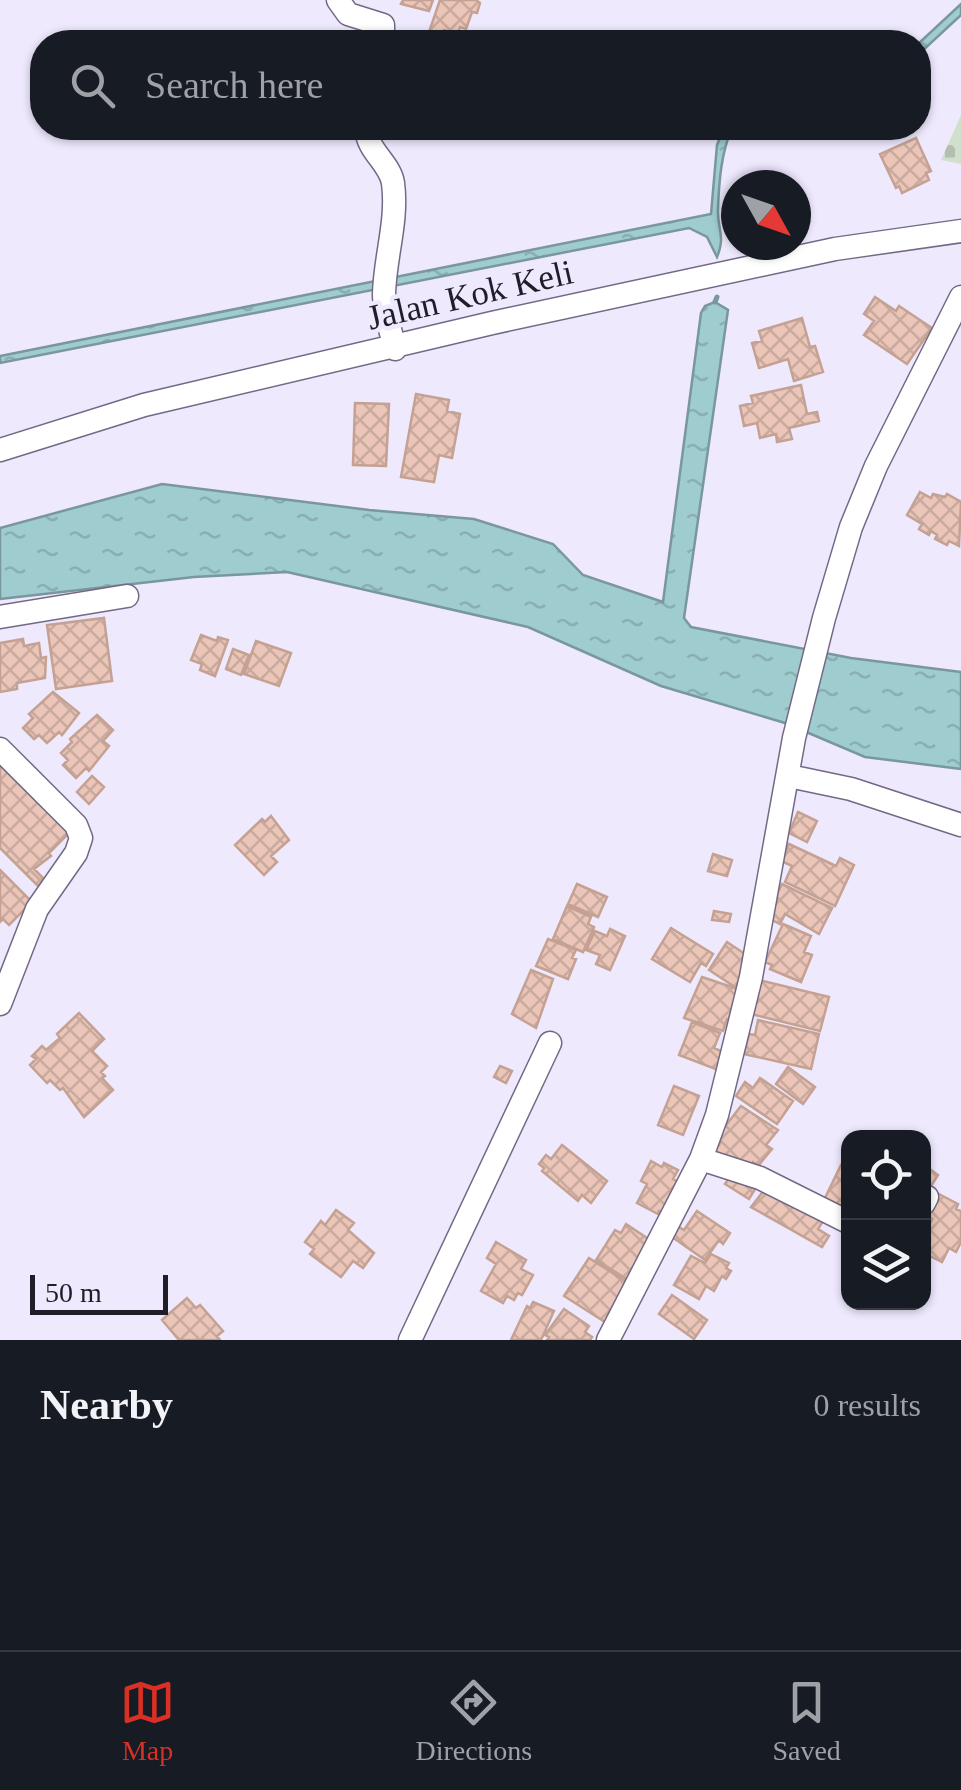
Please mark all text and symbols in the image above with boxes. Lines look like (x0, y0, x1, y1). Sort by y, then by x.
search box (30, 30, 931, 140)
icon: search (65, 58, 120, 113)
text: Search here (145, 64, 323, 106)
north arrow (721, 170, 811, 260)
street label: Jalan Kok Keli (363, 252, 577, 338)
map controls (841, 1130, 931, 1310)
button: locate (841, 1130, 931, 1220)
button: layers (841, 1220, 931, 1310)
scale bar (30, 1270, 168, 1314)
text: 50 m (45, 1277, 102, 1308)
text: Nearby (40, 1382, 173, 1428)
text: 0 results (813, 1387, 921, 1423)
tab: Map (120, 1675, 175, 1767)
tab: Directions (415, 1675, 532, 1767)
tab: Saved (772, 1675, 841, 1767)

